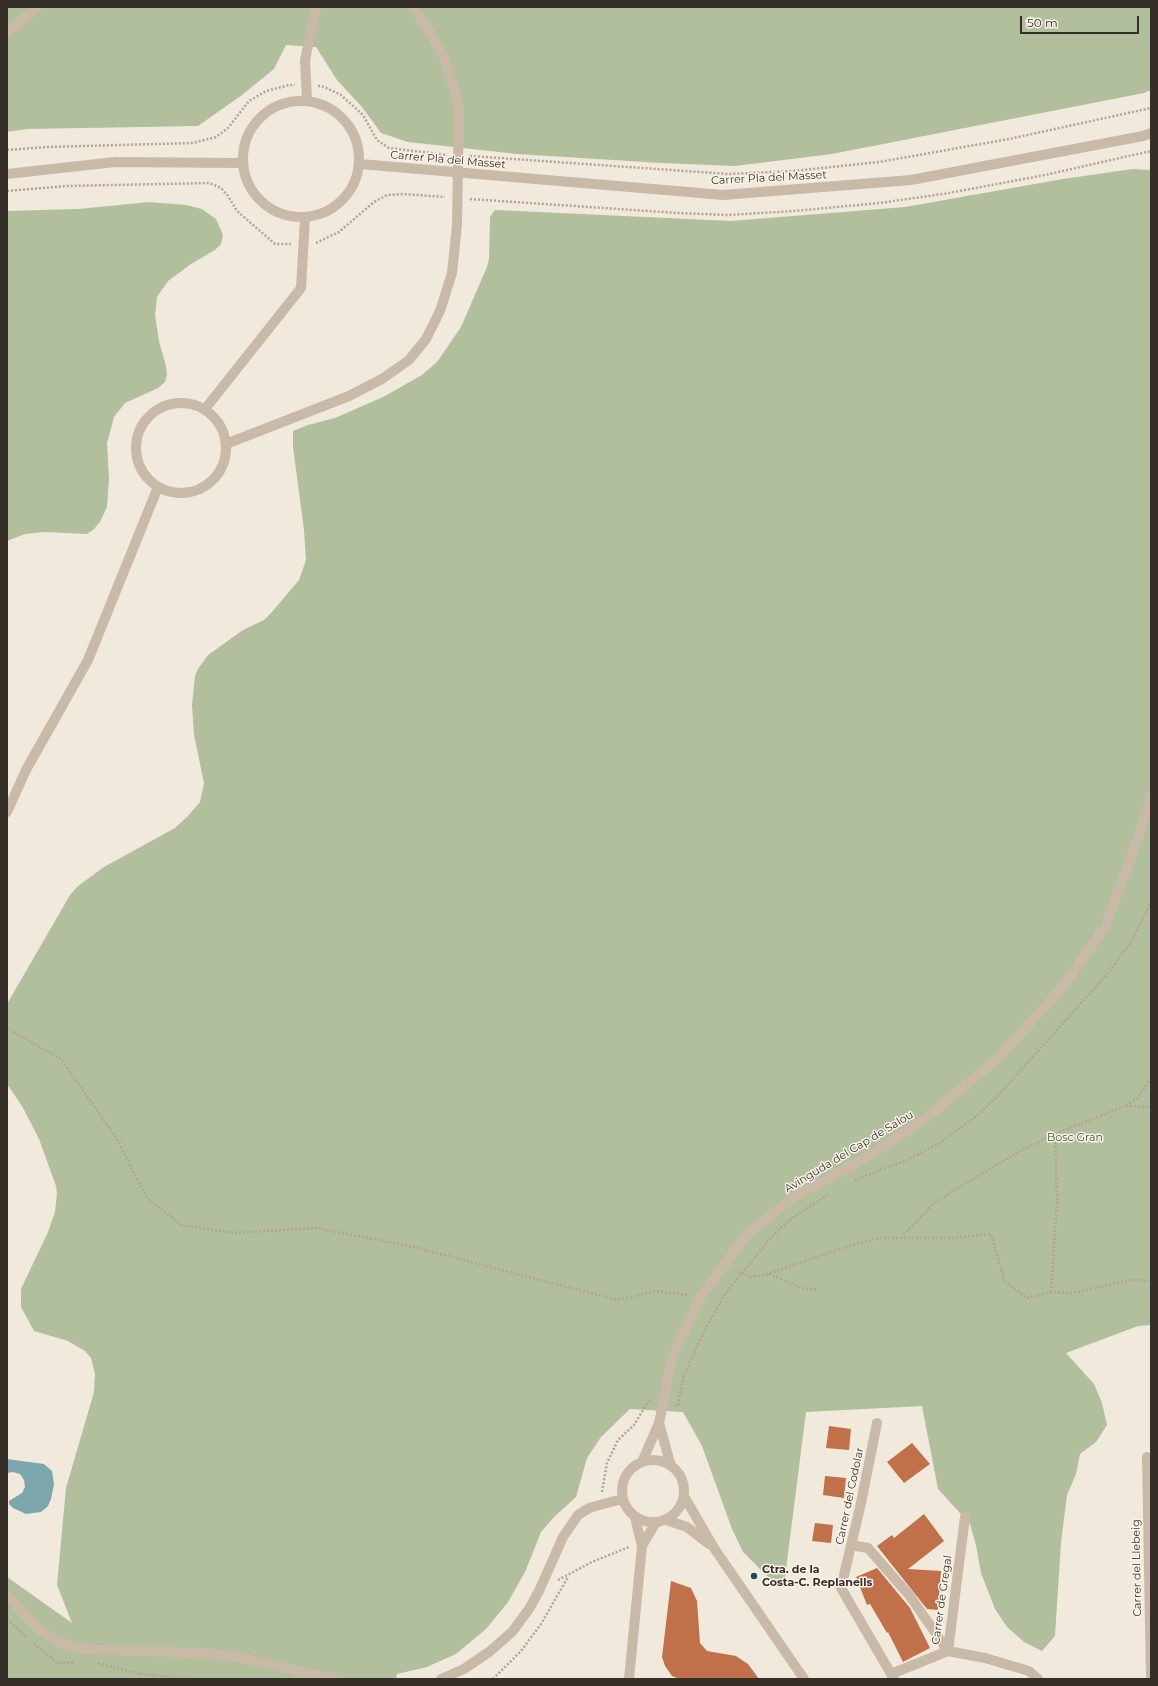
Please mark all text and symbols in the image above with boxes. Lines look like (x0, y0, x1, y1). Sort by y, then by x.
scale bar (1022, 8, 1141, 34)
text: 50 m (1027, 15, 1058, 30)
street label: Carrer Pla del Masset (390, 148, 506, 172)
street label: Carrer Pla del Masset (711, 168, 827, 188)
street label: Avinguda del Cap de Salou (782, 1108, 916, 1196)
park label: Bosc Gran (1047, 1131, 1103, 1145)
street label: Carrer del Codolar (833, 1446, 867, 1546)
street label: Carrer del Llebeig (1130, 1519, 1144, 1617)
street label: Carrer de Gregal (929, 1554, 955, 1646)
place label: Ctra. de la Costa-C. Replanells (762, 1563, 872, 1589)
marker: Ctra. de la Costa-C. Replanells (749, 1571, 759, 1581)

